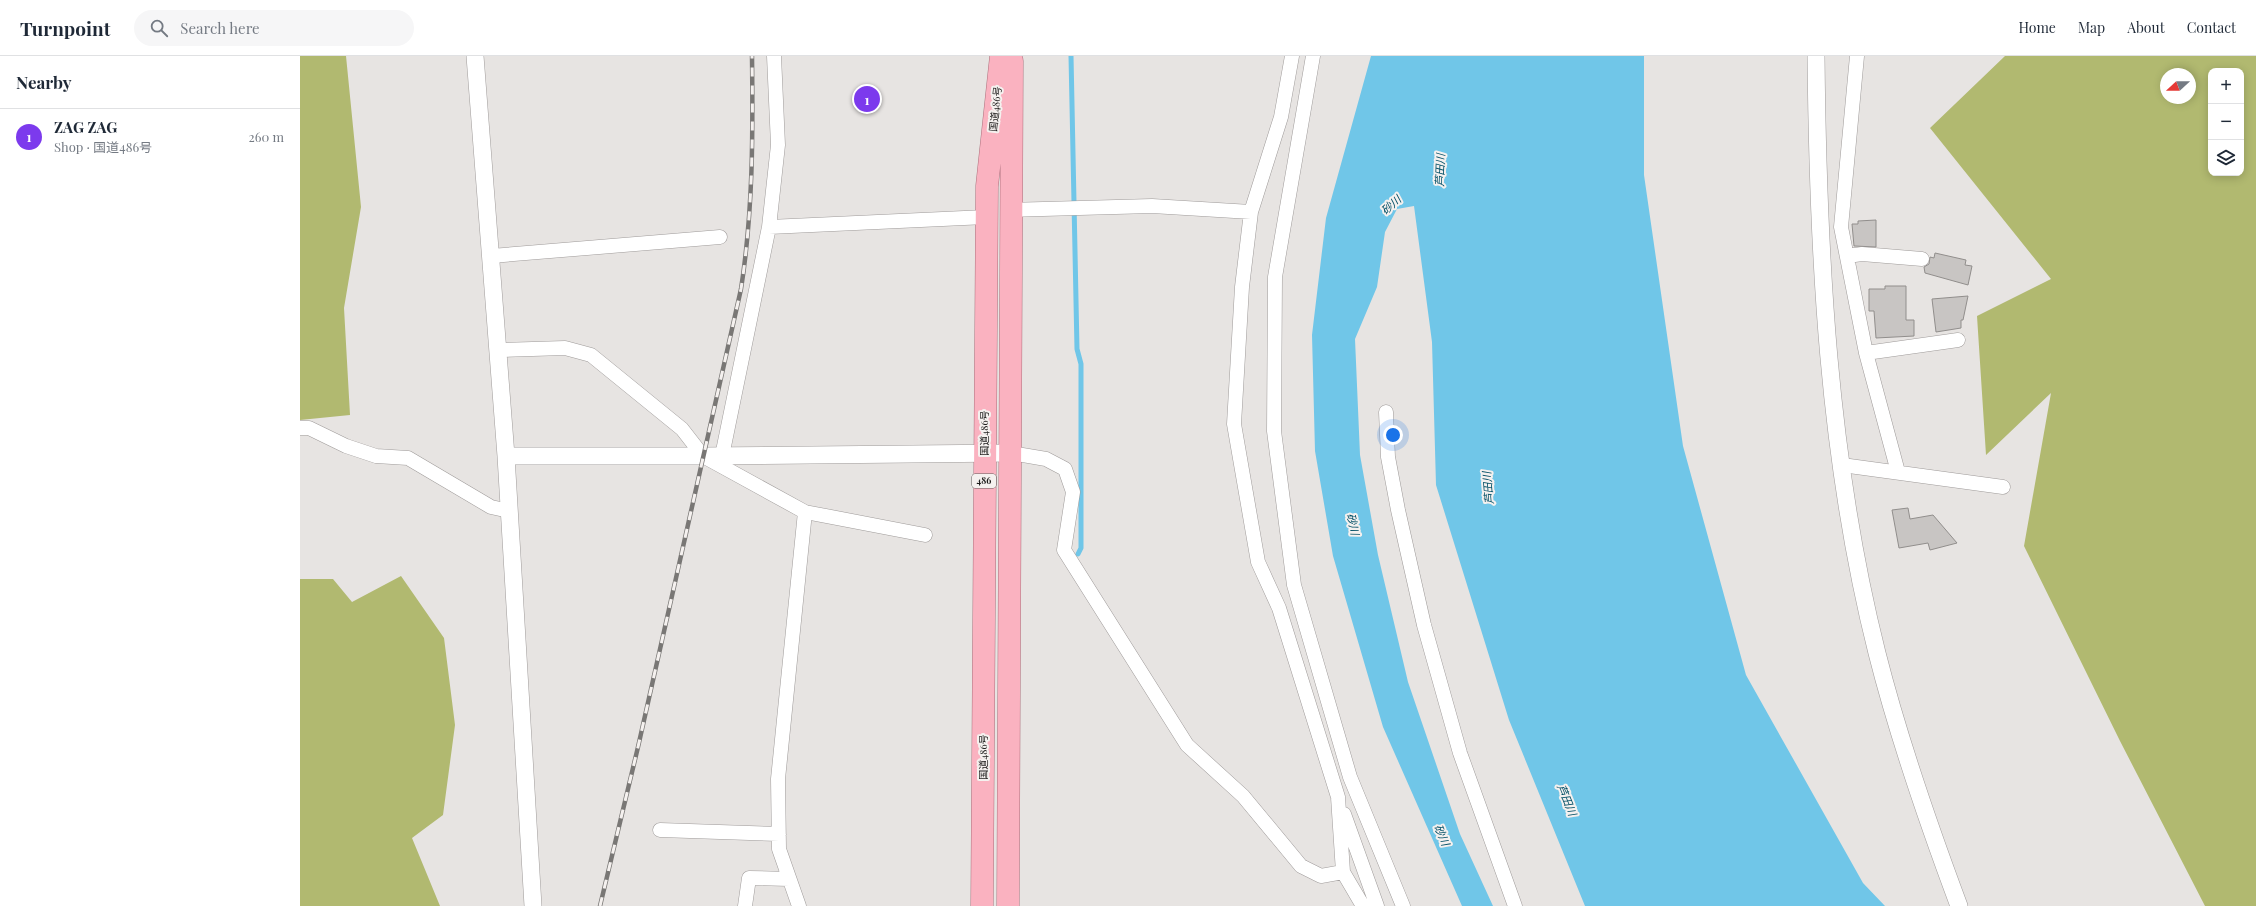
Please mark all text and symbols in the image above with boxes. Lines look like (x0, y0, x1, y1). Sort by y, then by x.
search box (134, 10, 414, 46)
text: Turnpoint (20, 15, 110, 41)
icon: search (148, 17, 170, 39)
text: Search here (180, 18, 260, 38)
text: Home (2018, 18, 2056, 37)
text: Map (2078, 18, 2105, 37)
text: About (2127, 18, 2165, 37)
text: Contact (2187, 18, 2236, 37)
north arrow (2160, 68, 2196, 104)
map controls (2208, 68, 2244, 176)
button: + (2208, 68, 2244, 104)
text: Nearby (16, 71, 71, 93)
pin: 1 (854, 84, 880, 114)
street label: 国道486号 (986, 86, 1004, 132)
button: − (2208, 104, 2244, 140)
text: ZAG ZAG (54, 117, 117, 137)
text: 1 (27, 128, 31, 145)
text: 260 m (248, 128, 284, 145)
text: Shop · 国道486号 (54, 138, 152, 155)
button: layers (2208, 140, 2244, 176)
water label: 芦田川 (1431, 152, 1448, 187)
water label: 砂川 (1377, 191, 1405, 218)
street label: 国道486号 (977, 410, 991, 456)
your location (1383, 425, 1403, 445)
water label: 芦田川 (1479, 470, 1496, 505)
road number: 486 (972, 474, 996, 488)
water label: 砂川 (1344, 511, 1363, 537)
street label: 国道486号 (976, 734, 990, 780)
water label: 芦田川 (1554, 782, 1581, 819)
water label: 砂川 (1431, 822, 1454, 849)

